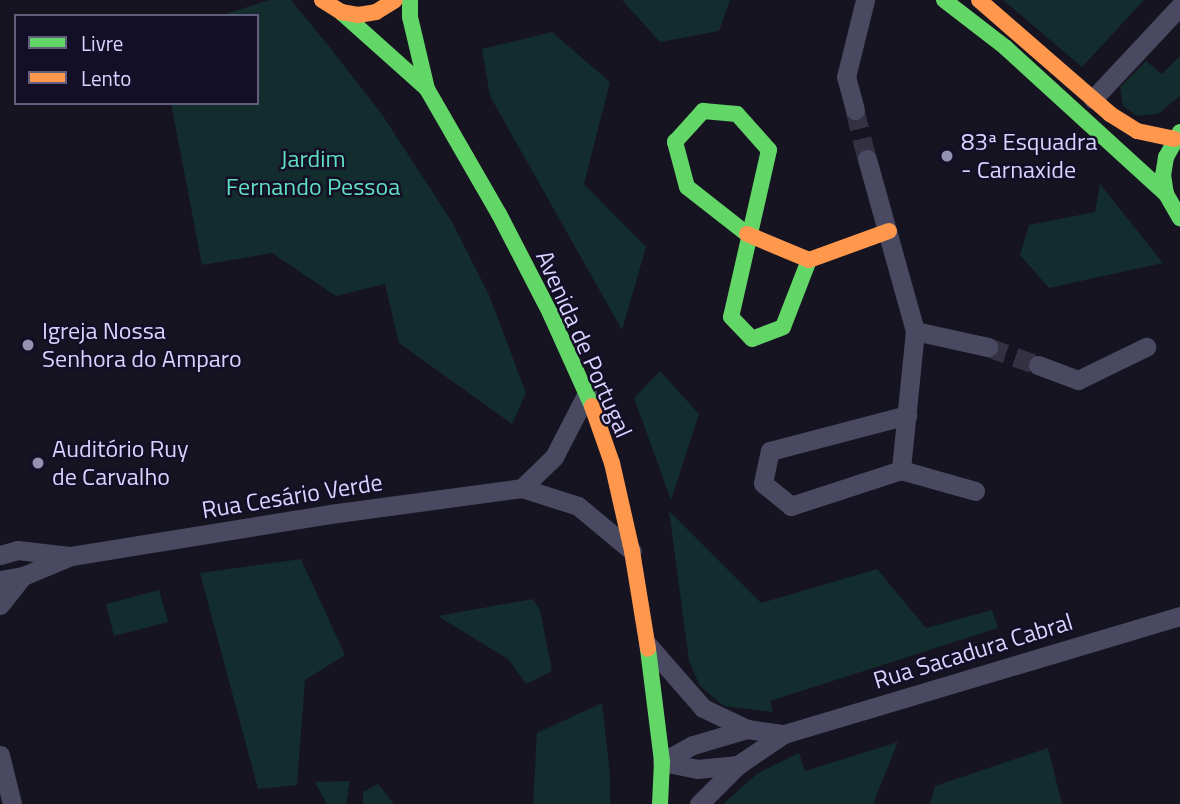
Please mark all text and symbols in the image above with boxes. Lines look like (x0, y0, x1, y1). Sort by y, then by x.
legend (14, 14, 259, 105)
text: Livre (81, 27, 123, 59)
text: Lento (81, 62, 131, 94)
place label: 83ª Esquadra - Carnaxide (961, 128, 1097, 184)
park label: Jardim Fernando Pessoa (226, 145, 400, 201)
marker: 83ª Esquadra - Carnaxide (939, 148, 955, 164)
street label: Avenida de Portugal (530, 246, 638, 442)
place label: Igreja Nossa Senhora do Amparo (42, 317, 242, 373)
marker: Igreja Nossa Senhora do Amparo (20, 337, 36, 353)
place label: Auditório Ruy de Carvalho (52, 435, 189, 491)
marker: Auditório Ruy de Carvalho (30, 455, 46, 471)
street label: Rua Cesário Verde (200, 468, 384, 524)
street label: Rua Sacadura Cabral (870, 607, 1076, 695)

